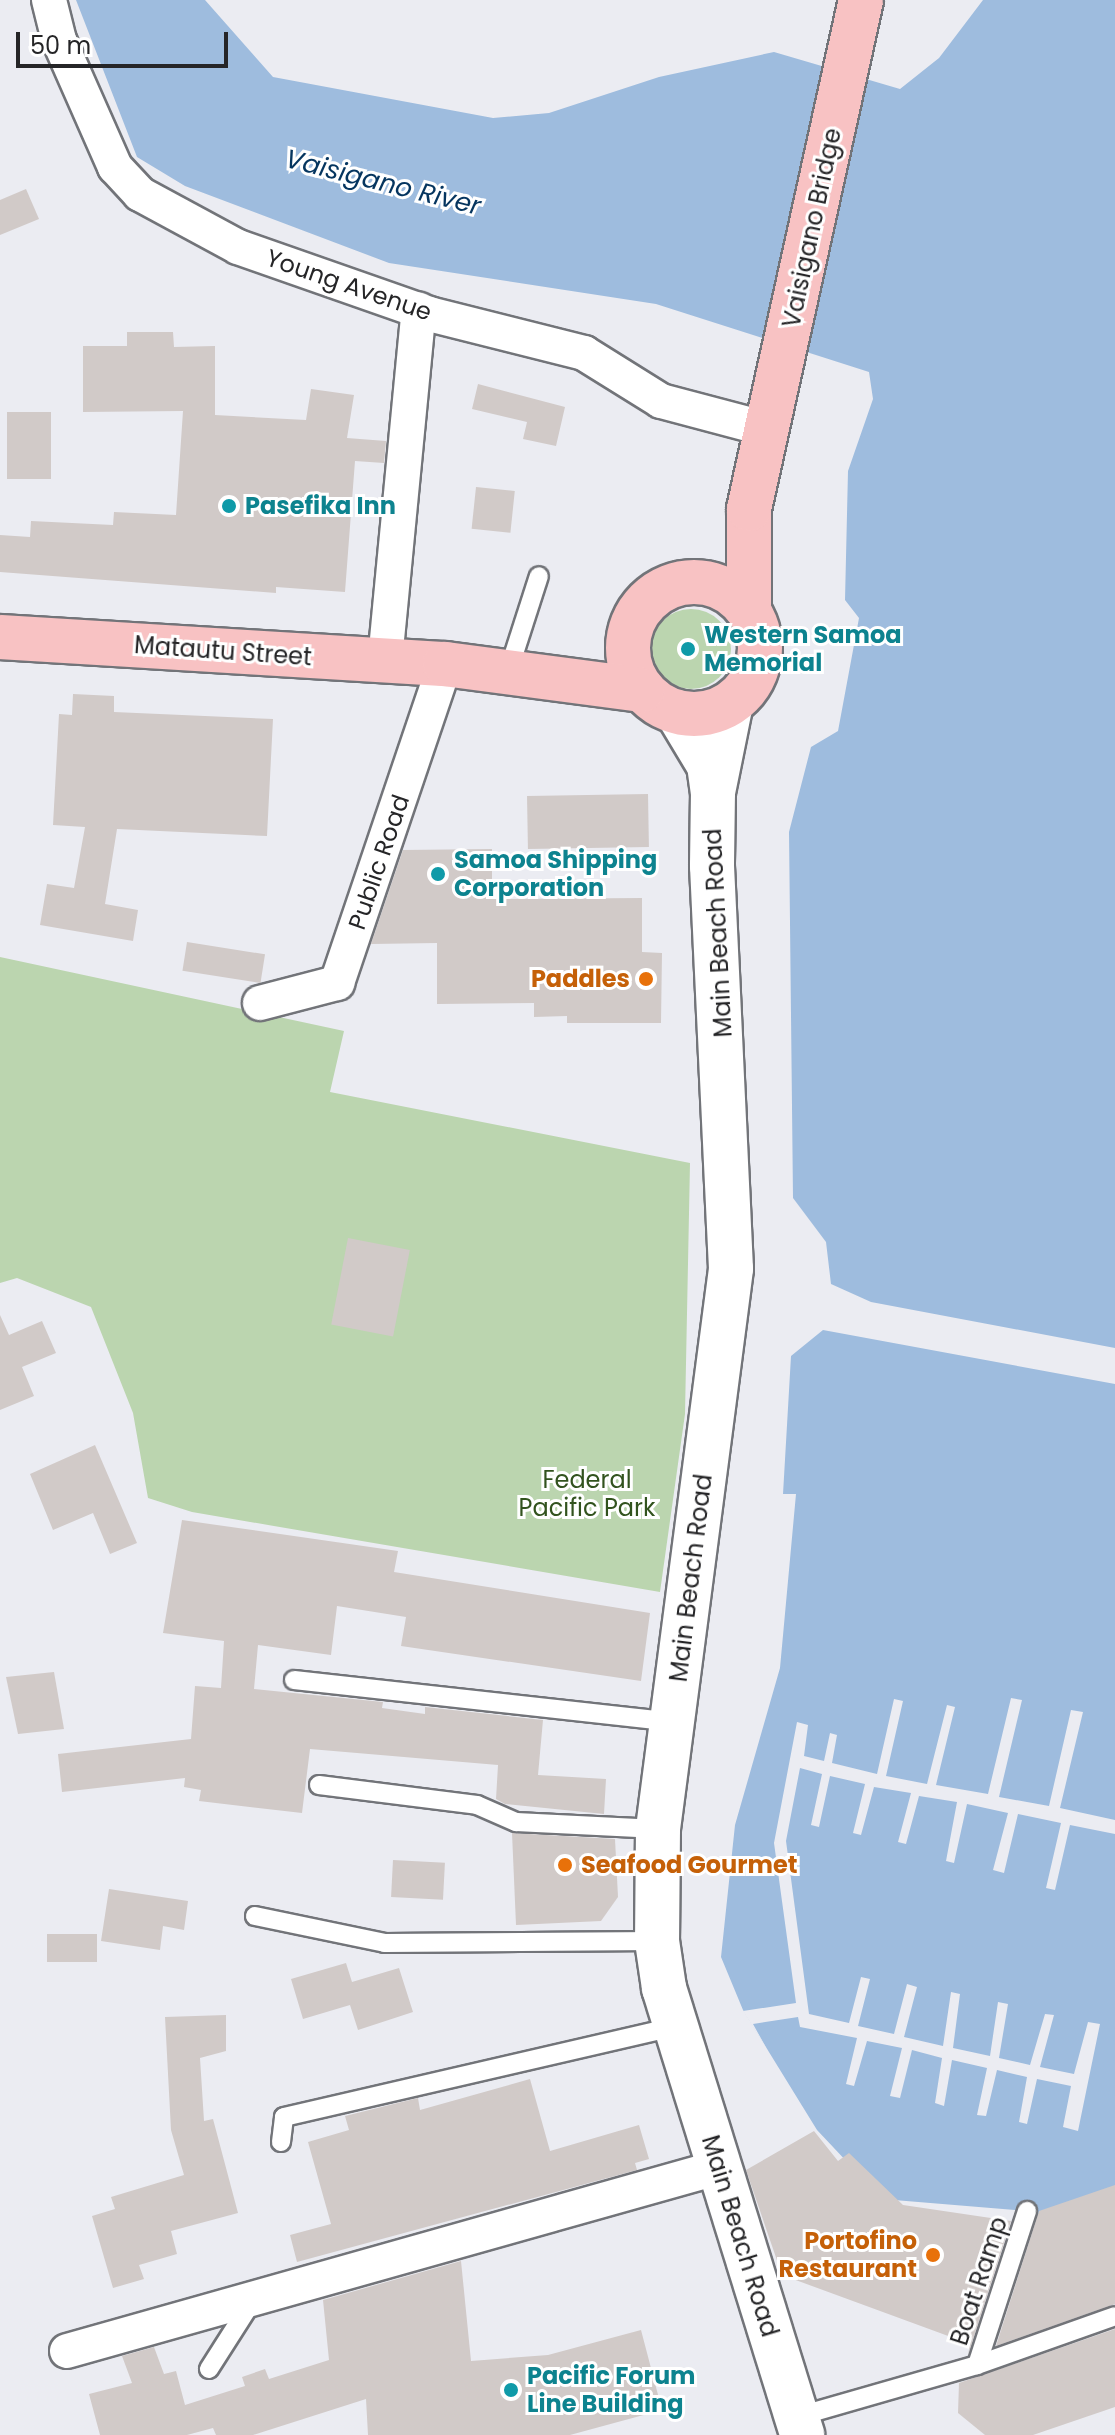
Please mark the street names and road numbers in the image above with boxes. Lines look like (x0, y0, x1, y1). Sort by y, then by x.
street label: Vaisigano Bridge (777, 126, 847, 330)
street label: Young Avenue (263, 243, 435, 327)
street label: Matautu Street (133, 630, 313, 672)
street label: Public Road (342, 791, 416, 933)
street label: Main Beach Road (698, 828, 738, 1038)
street label: Main Beach Road (664, 1472, 718, 1684)
street label: Main Beach Road (696, 2132, 784, 2340)
street label: Boat Ramp (945, 2213, 1013, 2349)

